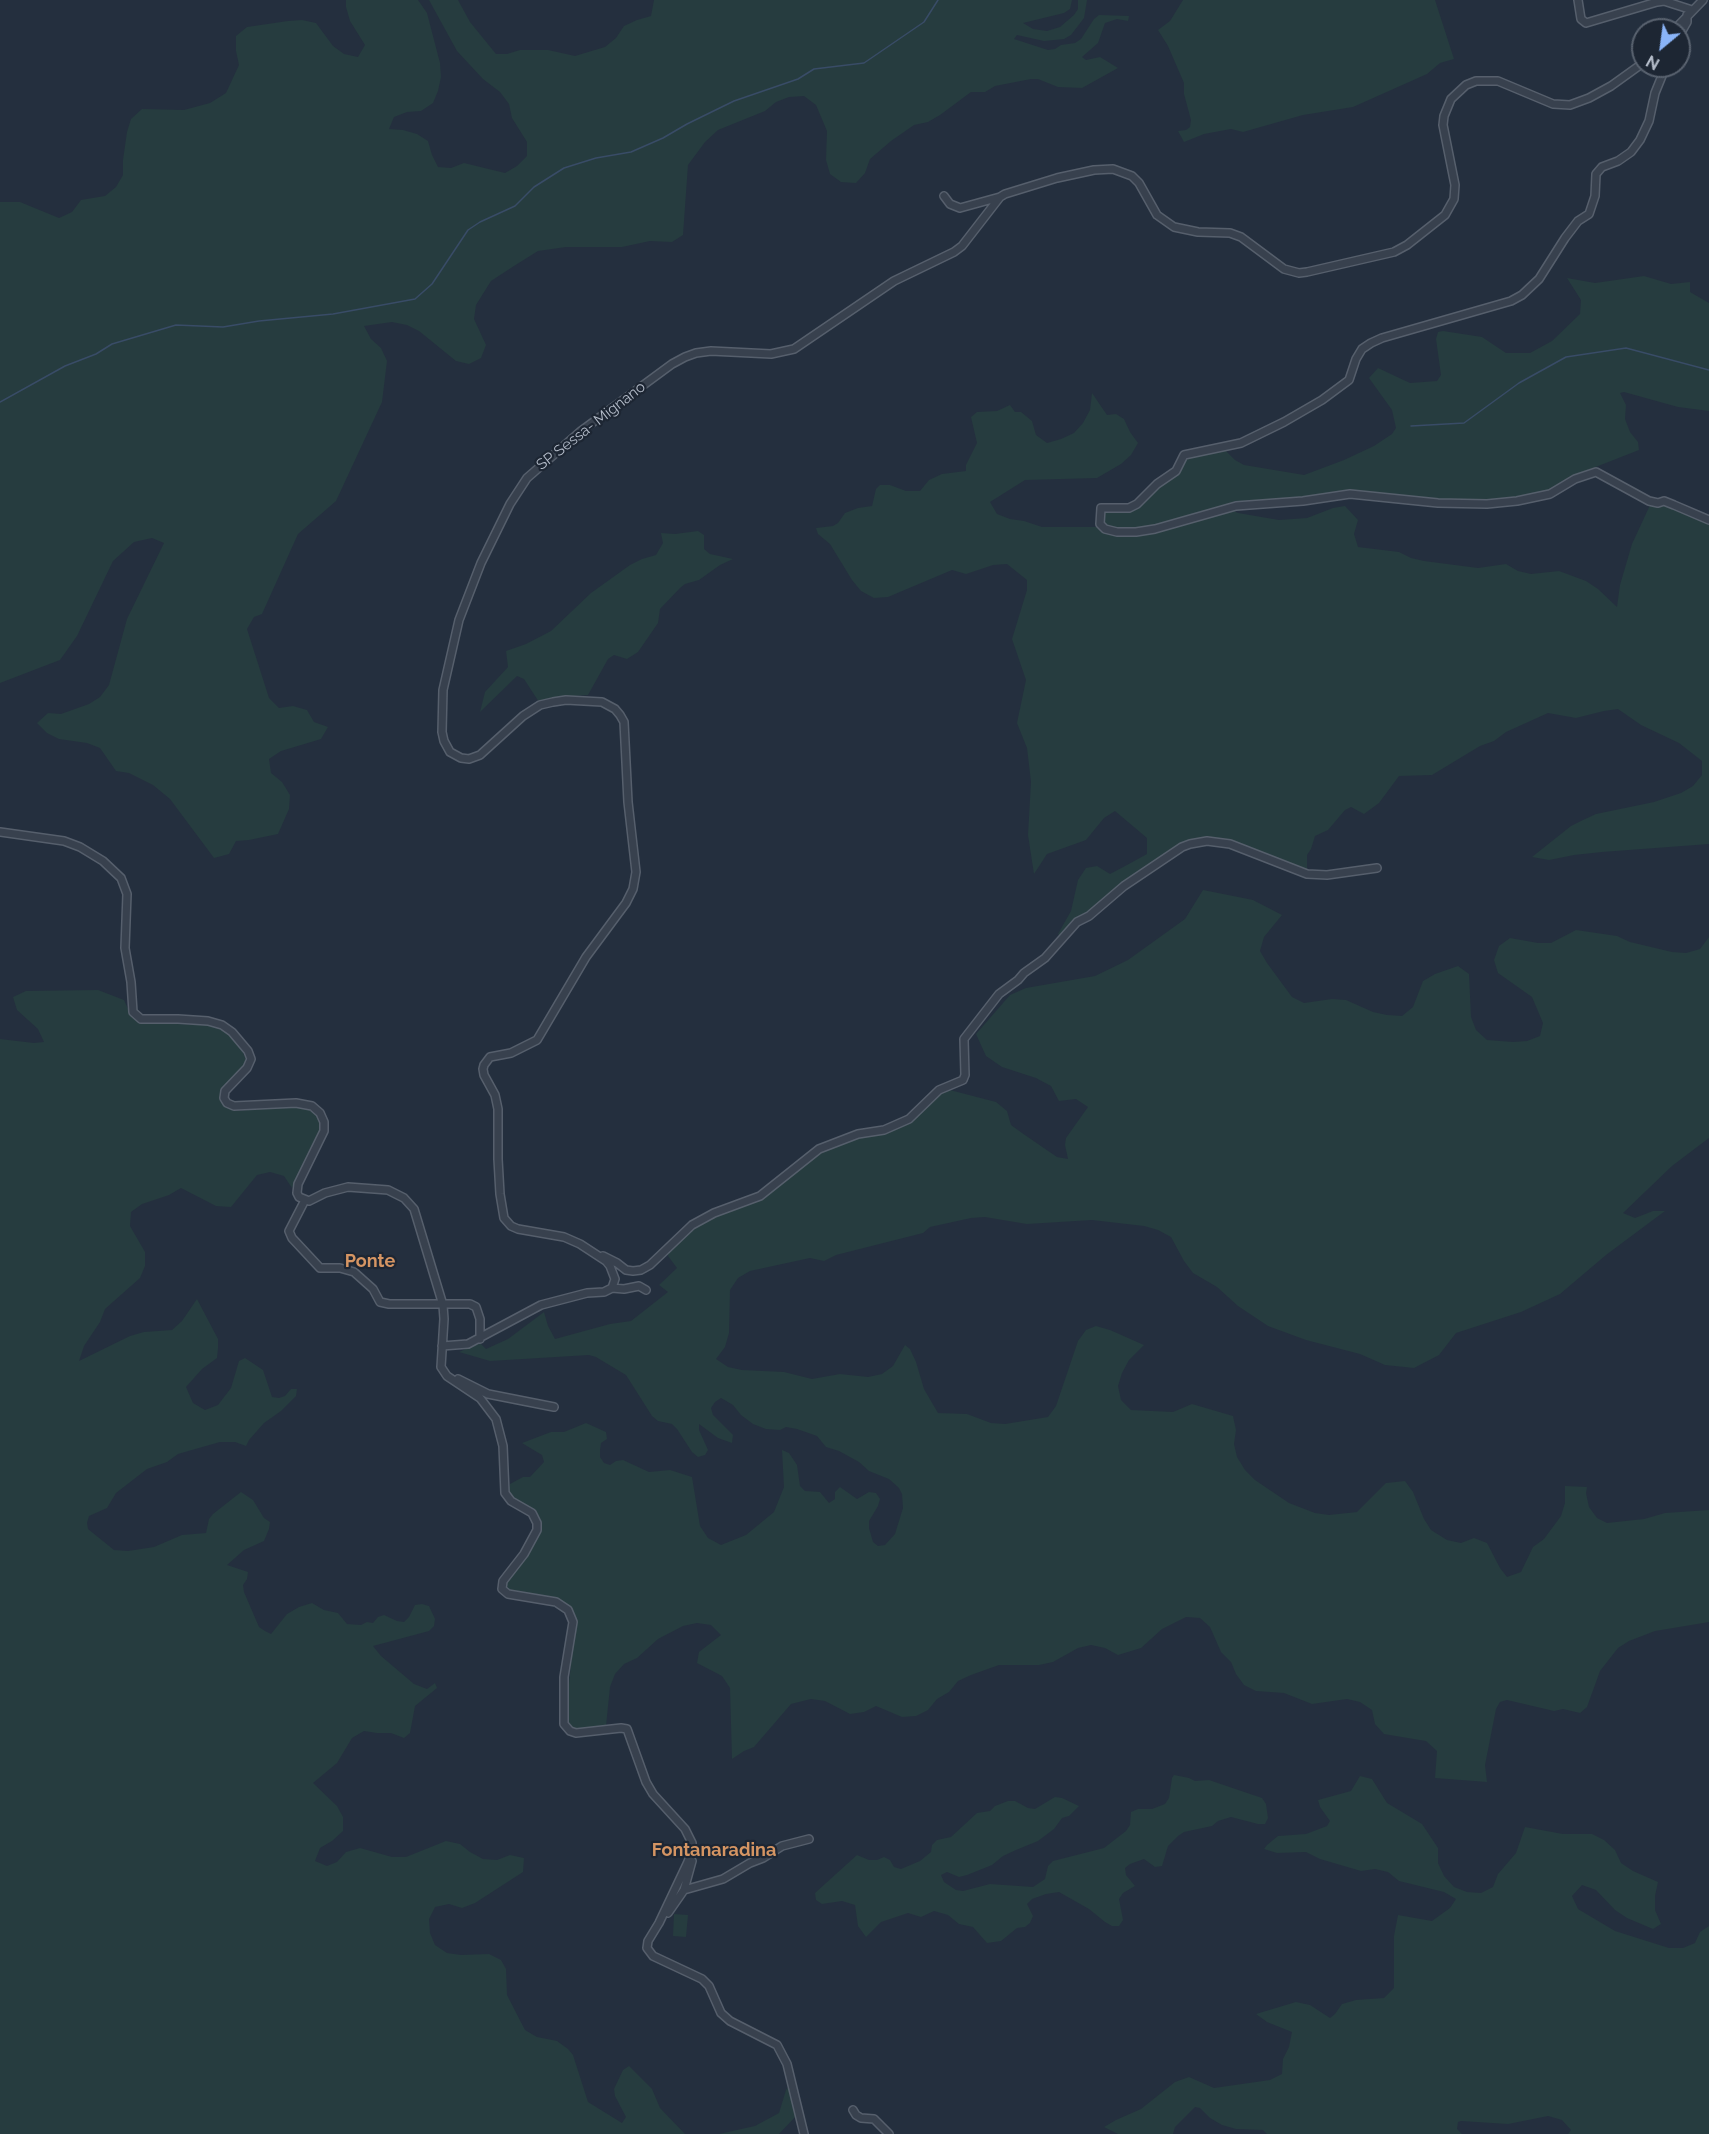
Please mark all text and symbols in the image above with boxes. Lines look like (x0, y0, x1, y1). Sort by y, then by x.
north arrow (1631, 18, 1691, 78)
text: N (1643, 51, 1663, 74)
street label: SP Sessa- Mignano (533, 378, 649, 474)
district label: Ponte (345, 1251, 395, 1273)
district label: Fontanaradina (652, 1840, 776, 1862)

